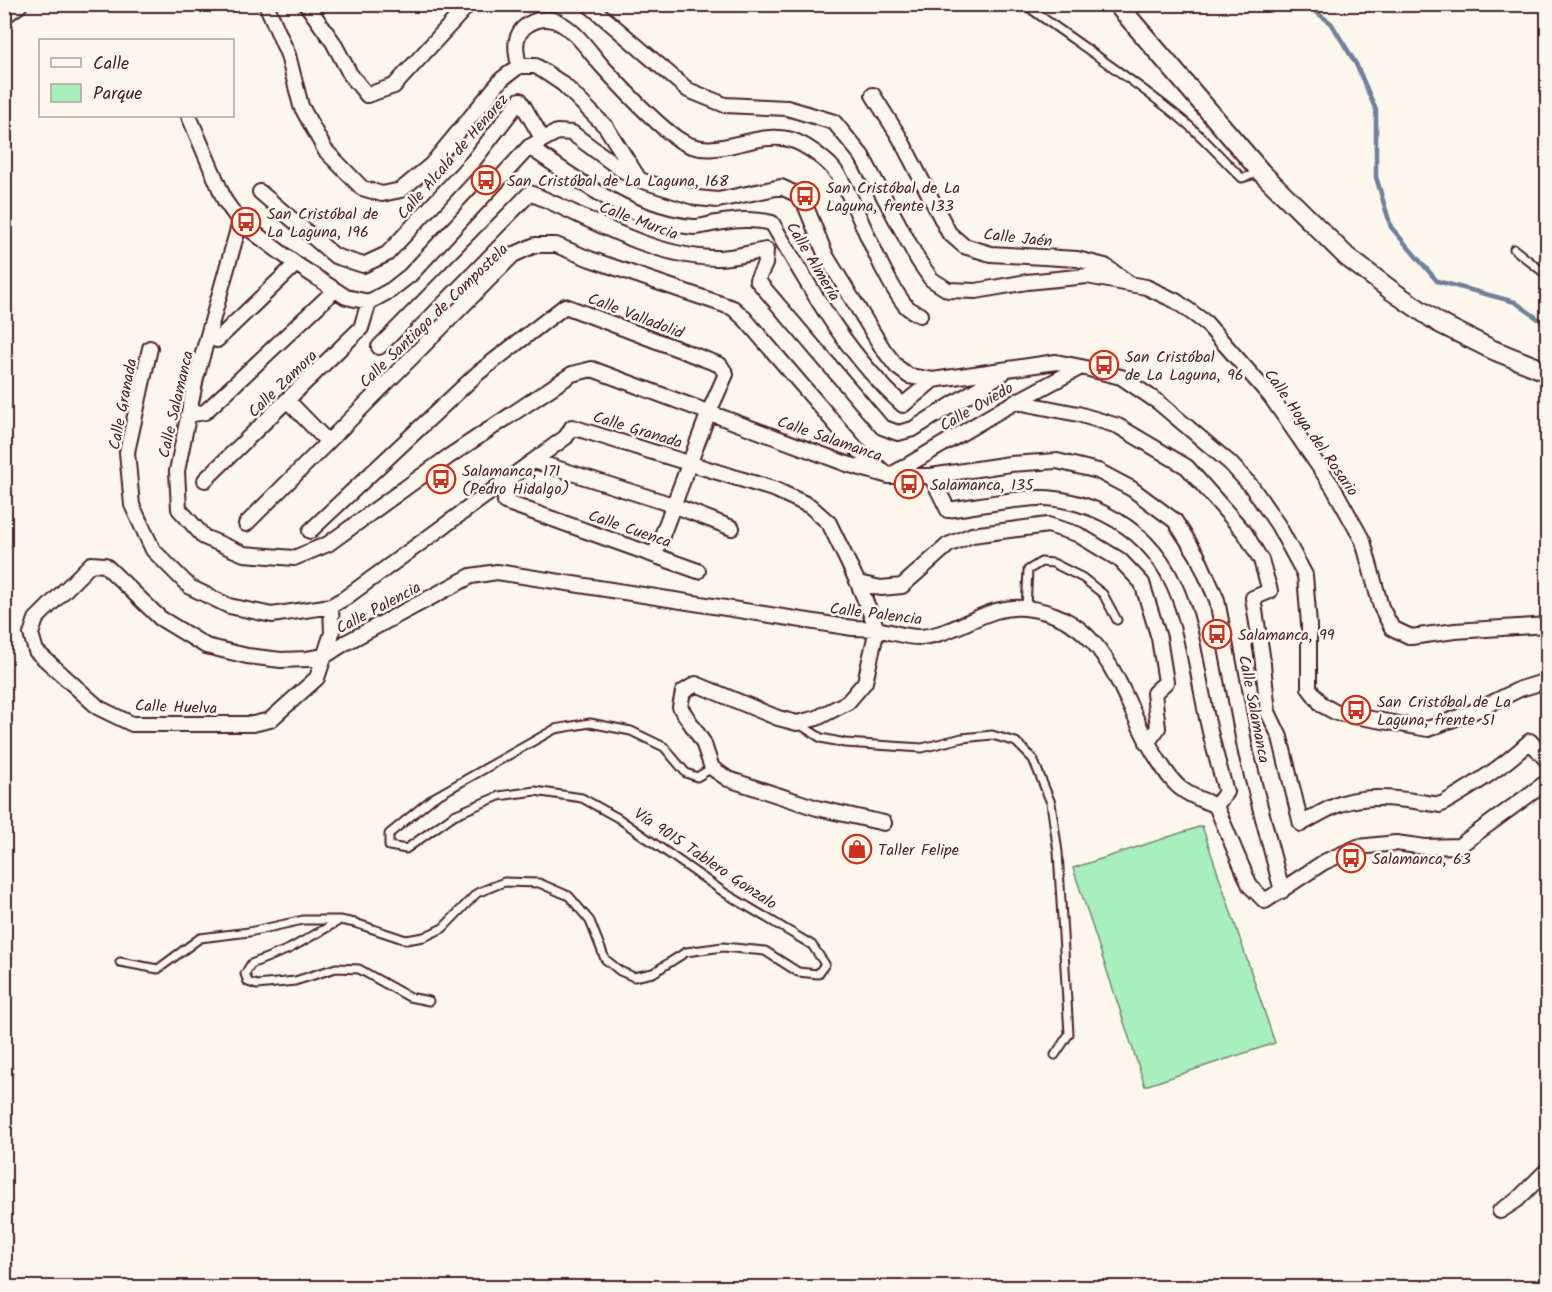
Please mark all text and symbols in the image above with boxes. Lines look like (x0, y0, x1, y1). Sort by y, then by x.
legend (39, 39, 234, 117)
text: Calle (93, 50, 129, 79)
text: Parque (93, 80, 142, 109)
street label: Calle Alcalá de Henarez (391, 88, 515, 225)
bus stop icon: San Cristóbal de La Laguna, 168 (470, 164, 502, 196)
place label: San Cristóbal de La Laguna, 168 (507, 169, 729, 194)
place label: San Cristóbal de La Laguna, frente 133 (826, 176, 960, 219)
bus stop icon: San Cristóbal de La Laguna, frente 133 (789, 180, 821, 212)
street label: Calle Murcia (595, 196, 682, 247)
place label: San Cristóbal de La Laguna, 196 (267, 202, 378, 245)
bus stop icon: San Cristóbal de La Laguna, 196 (230, 206, 262, 238)
street label: Calle Almería (779, 217, 846, 306)
street label: Calle Jaén (982, 222, 1053, 255)
street label: Calle Santiago de Compostela (354, 238, 514, 394)
street label: Calle Valladolid (584, 287, 688, 347)
street label: Calle Zamora (242, 344, 324, 424)
place label: San Cristóbal de La Laguna, 96 (1125, 345, 1244, 388)
street label: Calle Salamanca (152, 348, 201, 460)
bus stop icon: San Cristóbal de La Laguna, 96 (1088, 349, 1120, 381)
street label: Calle Granada (102, 356, 145, 452)
street label: Calle Hoya del Rosario (1257, 364, 1364, 502)
street label: Calle Oviedo (935, 376, 1018, 438)
street label: Calle Granada (590, 405, 686, 456)
street label: Calle Salamanca (774, 410, 885, 469)
place label: Salamanca, 171 (Pedro Hidalgo) (462, 459, 569, 502)
bus stop icon: Salamanca, 171 (Pedro Hidalgo) (425, 463, 457, 495)
bus stop icon: Salamanca, 135 (893, 468, 925, 500)
place label: Salamanca, 135 (930, 473, 1035, 498)
street label: Calle Cuenca (585, 504, 674, 555)
street label: Calle Palencia (332, 575, 426, 641)
street label: Calle Palencia (828, 596, 923, 633)
bus stop icon: Salamanca, 99 (1201, 618, 1233, 650)
place label: Salamanca, 99 (1238, 623, 1335, 648)
street label: Calle Salamanca (1231, 653, 1276, 765)
place label: San Cristóbal de La Laguna, frente 51 (1377, 690, 1511, 733)
street label: Calle Huelva (134, 694, 218, 721)
bus stop icon: San Cristóbal de La Laguna, frente 51 (1340, 694, 1372, 726)
street label: Vía 9015 Tablero Gonzalo (629, 802, 782, 917)
shop icon: Taller Felipe (841, 833, 873, 865)
place label: Taller Felipe (878, 838, 959, 863)
bus stop icon: Salamanca, 63 (1335, 842, 1367, 874)
place label: Salamanca, 63 (1372, 847, 1471, 872)

